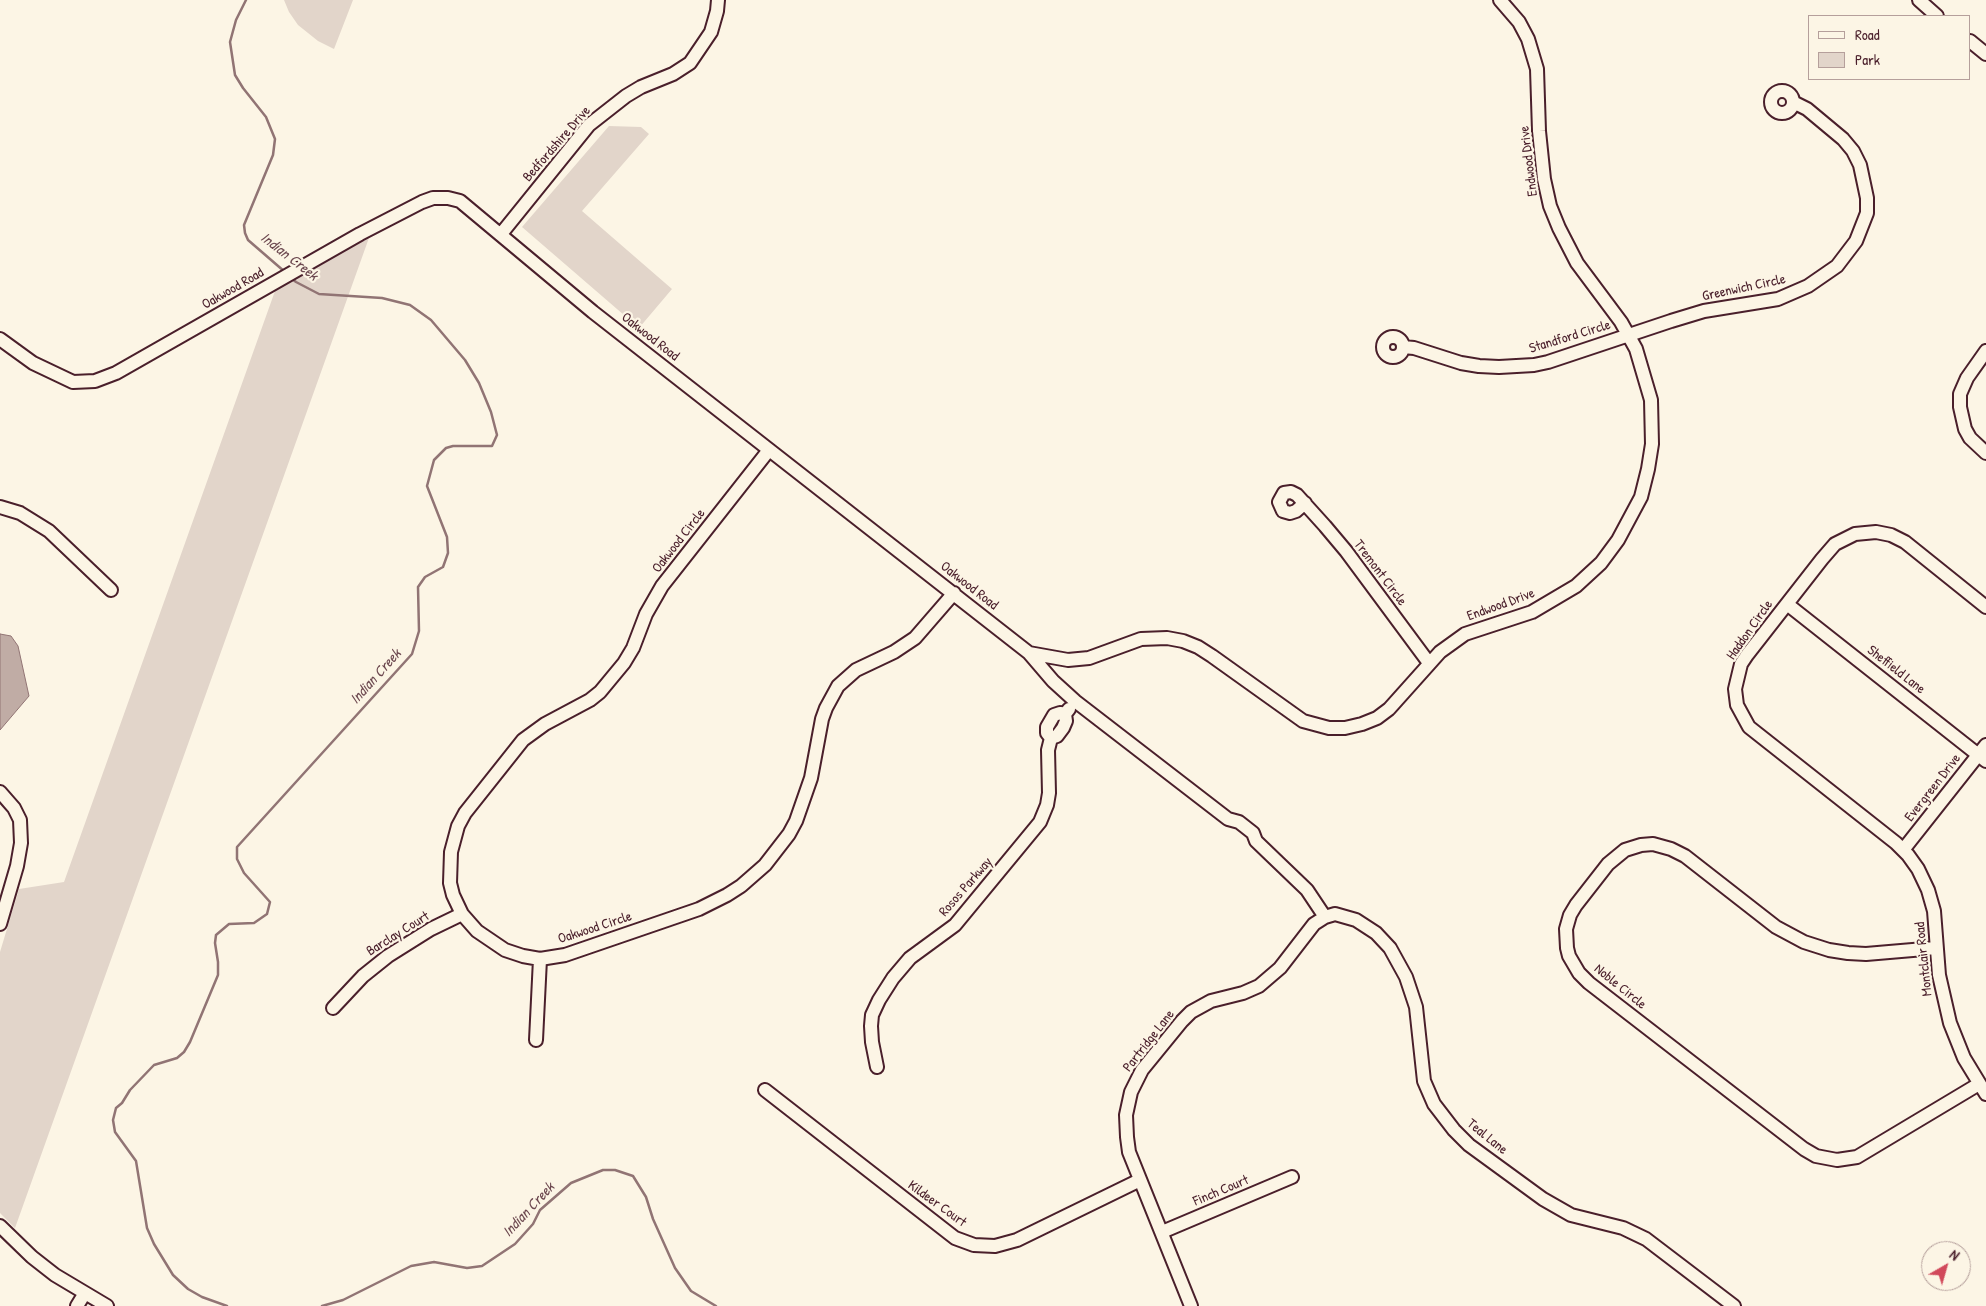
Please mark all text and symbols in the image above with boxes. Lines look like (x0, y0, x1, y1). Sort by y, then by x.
legend (1808, 15, 1971, 80)
text: Road (1855, 24, 1880, 45)
text: Park (1855, 49, 1880, 70)
street label: Bedfordshire Drive (520, 103, 594, 185)
street label: Endwood Drive (1516, 125, 1542, 197)
water label: Indian Creek (257, 229, 321, 285)
street label: Oakwood Road (199, 265, 267, 313)
street label: Greenwich Circle (1701, 271, 1787, 305)
street label: Oakwood Road (618, 309, 682, 365)
street label: Standford Circle (1527, 317, 1613, 357)
street label: Oakwood Circle (649, 506, 709, 576)
street label: Tremont Circle (1350, 537, 1410, 609)
street label: Oakwood Road (937, 558, 1001, 614)
street label: Endwood Drive (1465, 585, 1537, 625)
street label: Haddon Circle (1723, 597, 1777, 663)
street label: Sheffield Lane (1864, 642, 1928, 698)
water label: Indian Creek (347, 646, 405, 708)
street label: Evergreen Drive (1901, 751, 1965, 825)
street label: Rosos Parkway (936, 854, 996, 920)
street label: Barclay Court (363, 908, 433, 960)
street label: Oakwood Circle (556, 908, 634, 948)
street label: Montclair Road (1912, 921, 1936, 997)
street label: Noble Circle (1591, 961, 1649, 1013)
street label: Partridge Lane (1120, 1007, 1178, 1075)
street label: Teal Lane (1463, 1116, 1511, 1158)
street label: Finch Court (1191, 1172, 1251, 1210)
street label: Kildeer Court (904, 1177, 970, 1231)
water label: Indian Creek (499, 1179, 559, 1241)
north arrow (1921, 1241, 1971, 1291)
text: N (1946, 1245, 1964, 1264)

